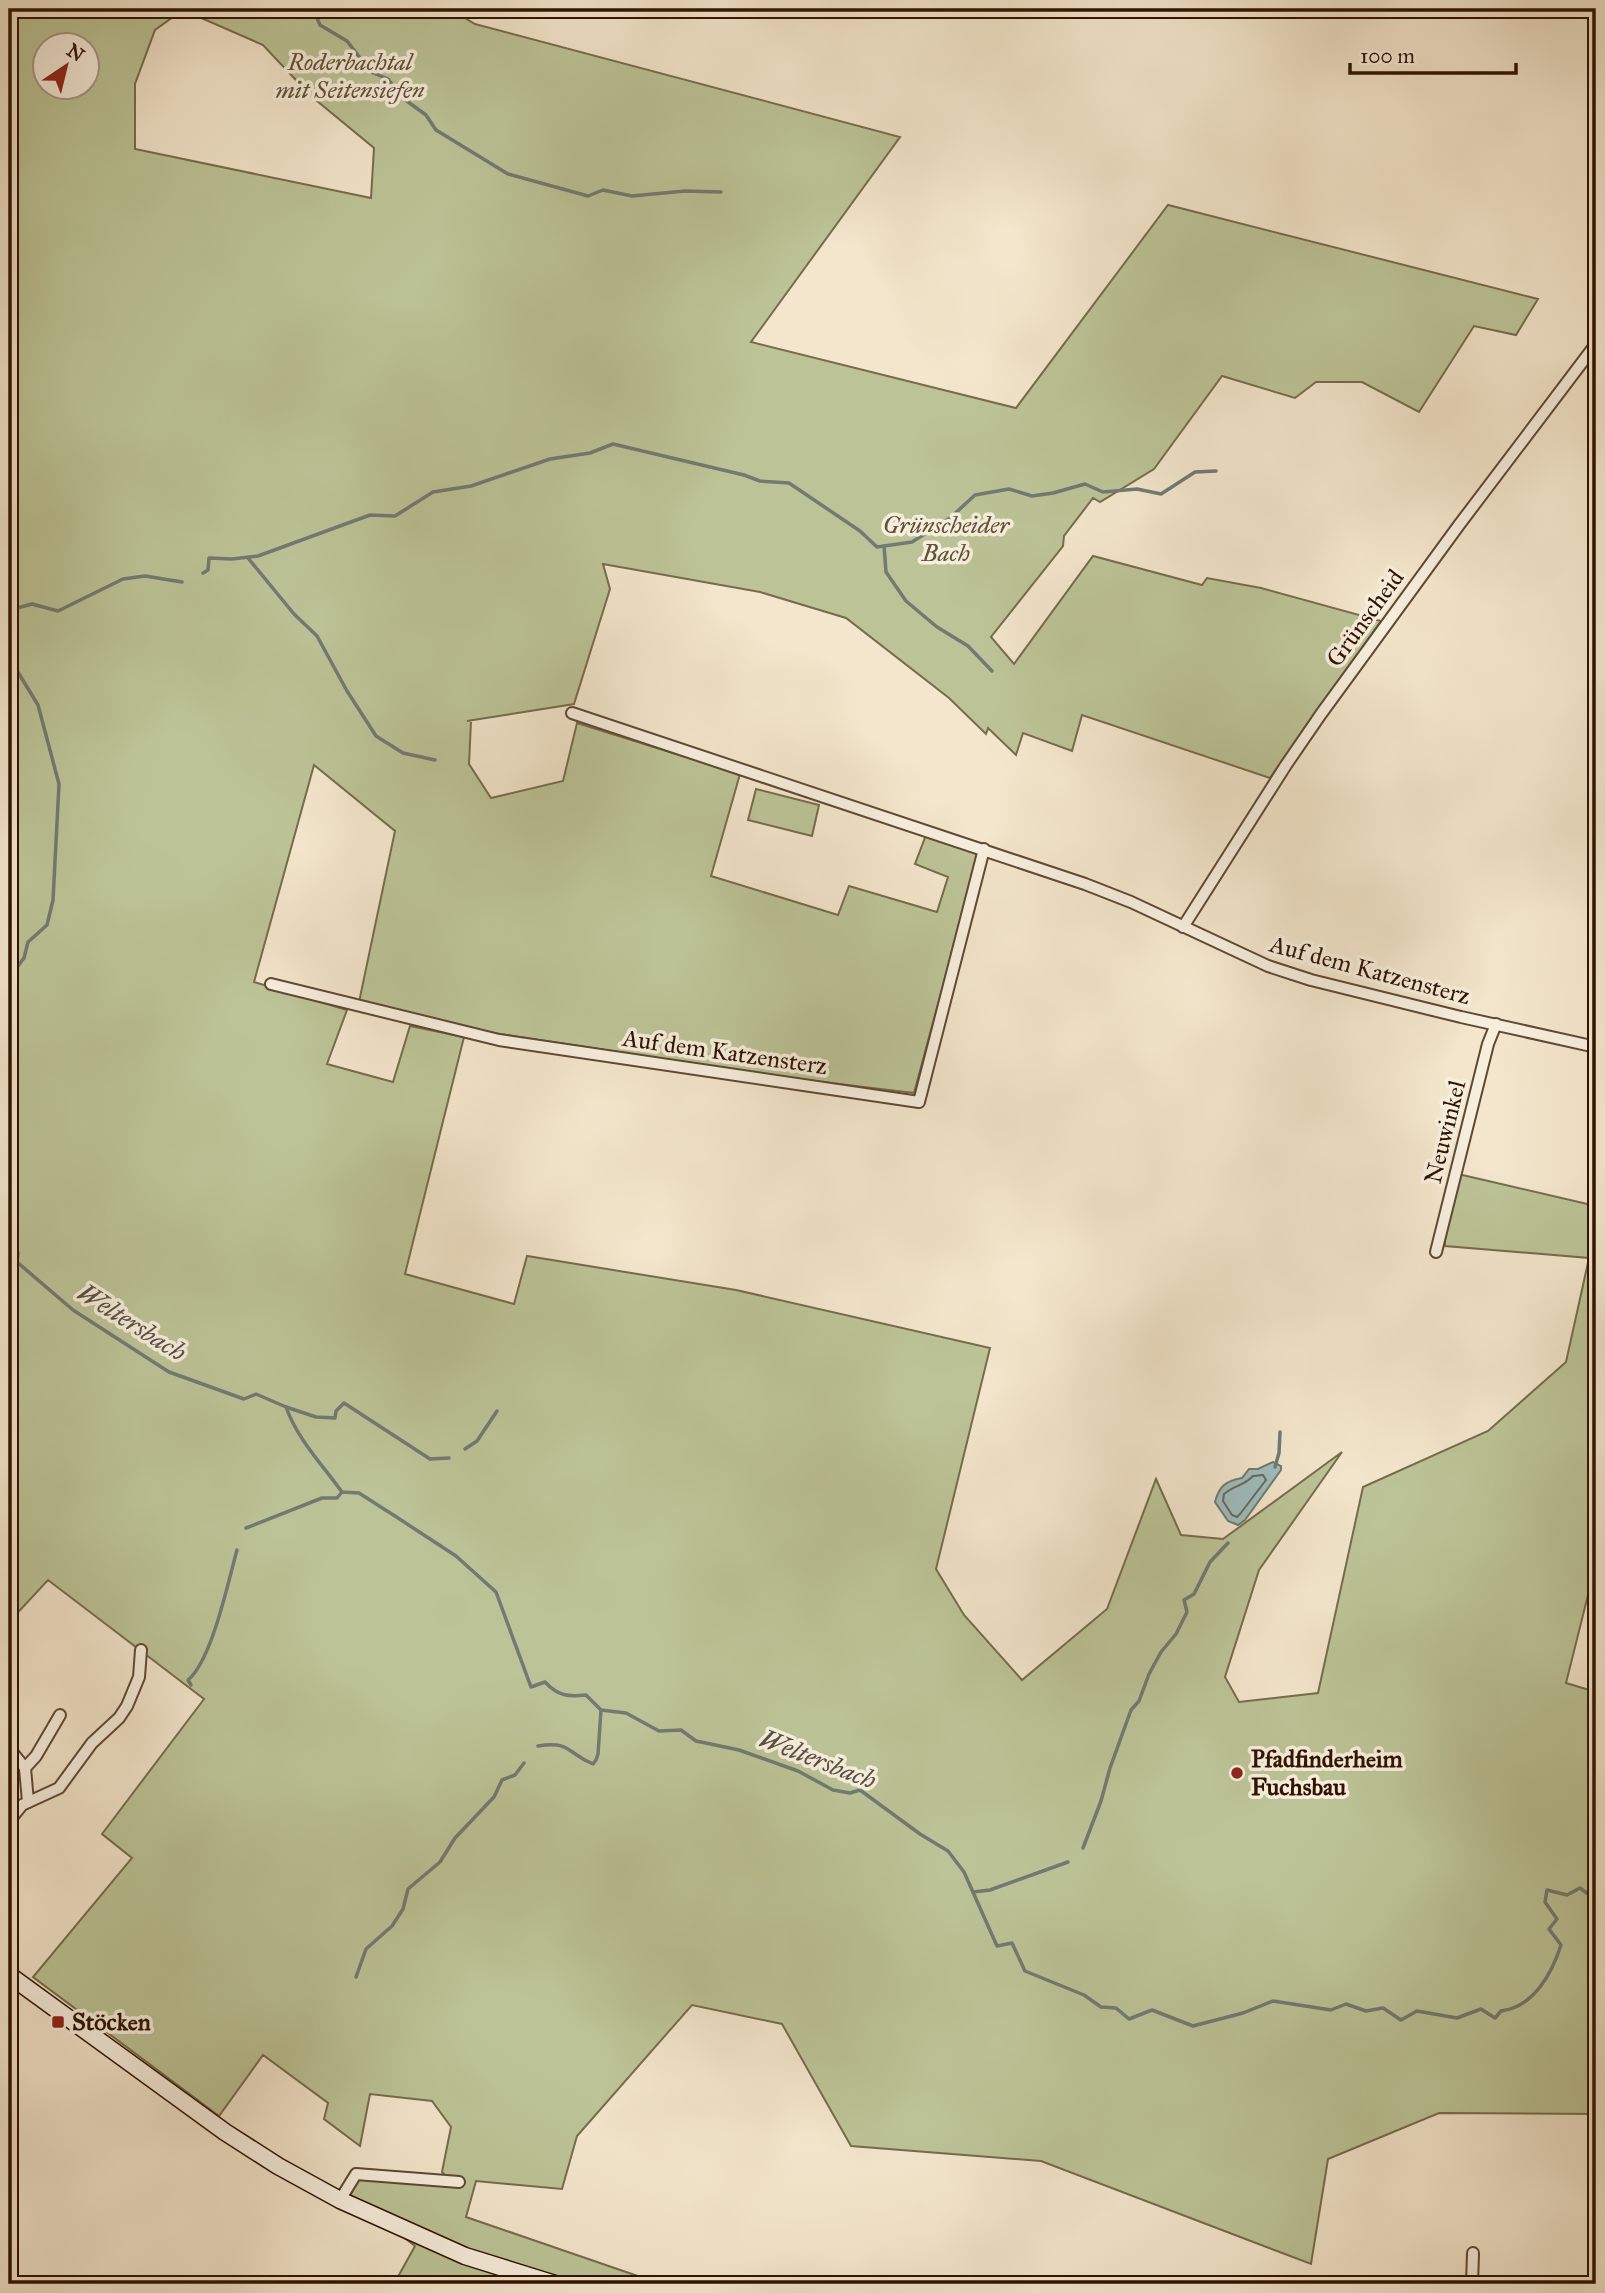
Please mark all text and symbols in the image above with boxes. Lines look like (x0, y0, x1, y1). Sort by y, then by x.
north arrow (32, 32, 102, 102)
scale bar (1350, 32, 1516, 76)
text: N (62, 38, 89, 67)
text: 100 m (1360, 43, 1415, 69)
park label: Roderbachtal mit Seitensiefen (276, 47, 425, 105)
park label: Grünscheider Bach (883, 510, 1011, 568)
street label: Grünscheid (1320, 563, 1410, 673)
street label: Auf dem Katzensterz (1265, 929, 1474, 1011)
street label: Auf dem Katzensterz (620, 1023, 829, 1081)
street label: Neuwinkel (1418, 1077, 1472, 1187)
water label: Weltersbach (72, 1276, 193, 1368)
water label: Weltersbach (755, 1722, 881, 1796)
place label: Pfadfinderheim Fuchsbau (1251, 1744, 1404, 1802)
marker: Pfadfinderheim Fuchsbau (1229, 1765, 1245, 1781)
place label: Stöcken (72, 2007, 151, 2037)
marker: Stöcken (50, 2014, 66, 2030)

